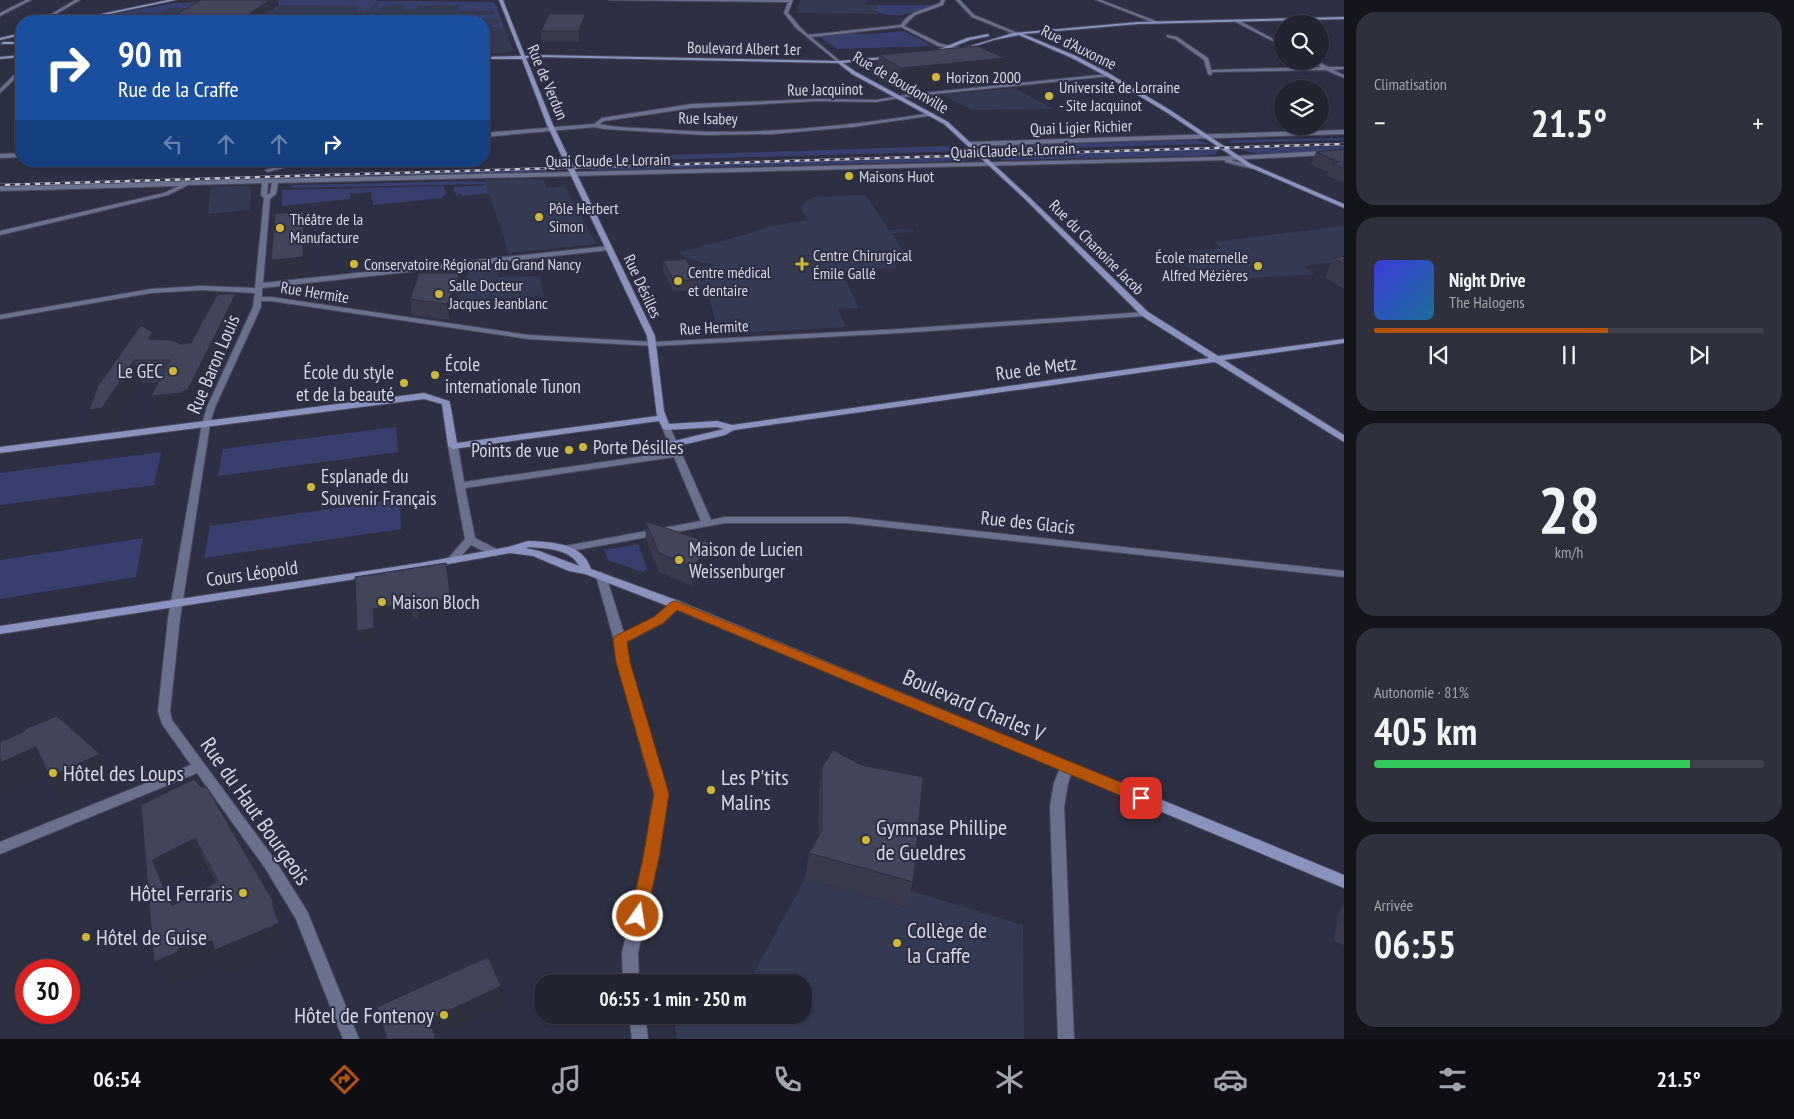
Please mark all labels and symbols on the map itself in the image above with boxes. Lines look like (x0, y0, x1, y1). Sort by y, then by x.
street label: Rue d'Auxonne (1038, 20, 1120, 74)
street label: Boulevard Albert 1er (687, 37, 802, 59)
street label: Rue de Verdun (523, 41, 573, 123)
street label: Rue de Boudonville (849, 46, 953, 118)
place label: Horizon 2000 (946, 67, 1021, 87)
marker: Horizon 2000 (930, 71, 942, 83)
place label: Université de Lorraine - Site Jacquinot (1059, 77, 1180, 115)
street label: Rue Jacquinot (787, 78, 864, 100)
marker: Université de Lorraine - Site Jacquinot (1043, 90, 1055, 102)
street label: Rue Isabey (678, 107, 738, 129)
street label: Quai Ligier Richier (1030, 115, 1133, 139)
street label: Quai Claude Le Lorrain (950, 138, 1076, 162)
street label: Quai Claude Le Lorrain (545, 149, 671, 171)
place label: Maisons Huot (859, 166, 935, 186)
marker: Maisons Huot (843, 170, 855, 182)
street label: Rue du Chanoine Jacob (1045, 195, 1149, 299)
place label: Pôle Herbert Simon (549, 198, 619, 236)
place label: Théâtre de la Manufacture (290, 209, 363, 247)
marker: Pôle Herbert Simon (533, 211, 545, 223)
marker: Théâtre de la Manufacture (274, 222, 286, 234)
place label: Centre Chirurgical Émile Gallé (813, 245, 912, 283)
place label: École maternelle Alfred Mézières (1155, 247, 1248, 285)
street label: Rue Désilles (620, 251, 666, 321)
place label: Conservatoire Régional du Grand Nancy (364, 254, 581, 274)
marker: Centre Chirurgical Émile Gallé (795, 257, 809, 271)
marker: Conservatoire Régional du Grand Nancy (348, 258, 360, 270)
marker: École maternelle Alfred Mézières (1252, 260, 1264, 272)
place label: Centre médical et dentaire (688, 262, 771, 300)
place label: Salle Docteur Jacques Jeanblanc (448, 275, 548, 313)
marker: Centre médical et dentaire (672, 275, 684, 287)
street label: Rue Hermite (279, 277, 351, 307)
marker: Salle Docteur Jacques Jeanblanc (433, 288, 445, 300)
street label: Rue Baron Louis (181, 311, 245, 417)
street label: Rue Hermite (679, 315, 749, 339)
street label: Rue de Metz (994, 350, 1078, 386)
place label: École internationale Tunon (445, 352, 581, 398)
place label: Le GEC (118, 359, 163, 383)
place label: École du style et de la beauté (296, 360, 394, 406)
marker: Le GEC (167, 365, 179, 377)
marker: École internationale Tunon (429, 369, 441, 381)
marker: École du style et de la beauté (398, 377, 410, 389)
place label: Porte Désilles (593, 435, 683, 459)
place label: Points de vue (471, 438, 559, 462)
marker: Porte Désilles (577, 441, 589, 453)
marker: Points de vue (563, 444, 575, 456)
place label: Esplanade du Souvenir Français (321, 464, 436, 510)
marker: Esplanade du Souvenir Français (305, 481, 317, 493)
street label: Rue des Glacis (980, 505, 1076, 539)
place label: Maison de Lucien Weissenburger (689, 537, 803, 583)
marker: Maison de Lucien Weissenburger (673, 554, 685, 566)
street label: Cours Léopold (205, 555, 299, 591)
place label: Maison Bloch (392, 590, 480, 614)
marker: Maison Bloch (376, 596, 388, 608)
street label: Boulevard Charles V (899, 663, 1050, 748)
street label: Rue du Haut Bourgeois (195, 732, 317, 890)
place label: Hôtel des Loups (63, 759, 184, 787)
place label: Les P'tits Malins (721, 763, 789, 816)
marker: Hôtel des Loups (47, 767, 59, 779)
pin (1120, 777, 1162, 819)
marker: Les P'tits Malins (705, 784, 717, 796)
place label: Gymnase Phillipe de Gueldres (876, 813, 1007, 866)
marker: Gymnase Phillipe de Gueldres (860, 834, 872, 846)
place label: Hôtel Ferraris (130, 879, 233, 907)
marker: Hôtel Ferraris (237, 887, 249, 899)
position arrow (611, 889, 663, 941)
place label: Collège de la Craffe (907, 916, 987, 969)
place label: Hôtel de Guise (96, 923, 207, 951)
marker: Hôtel de Guise (80, 931, 92, 943)
marker: Collège de la Craffe (891, 937, 903, 949)
speed limit sign: 30 (15, 959, 80, 1024)
place label: Hôtel de Fontenoy (294, 1001, 435, 1029)
marker: Hôtel de Fontenoy (438, 1009, 450, 1021)

